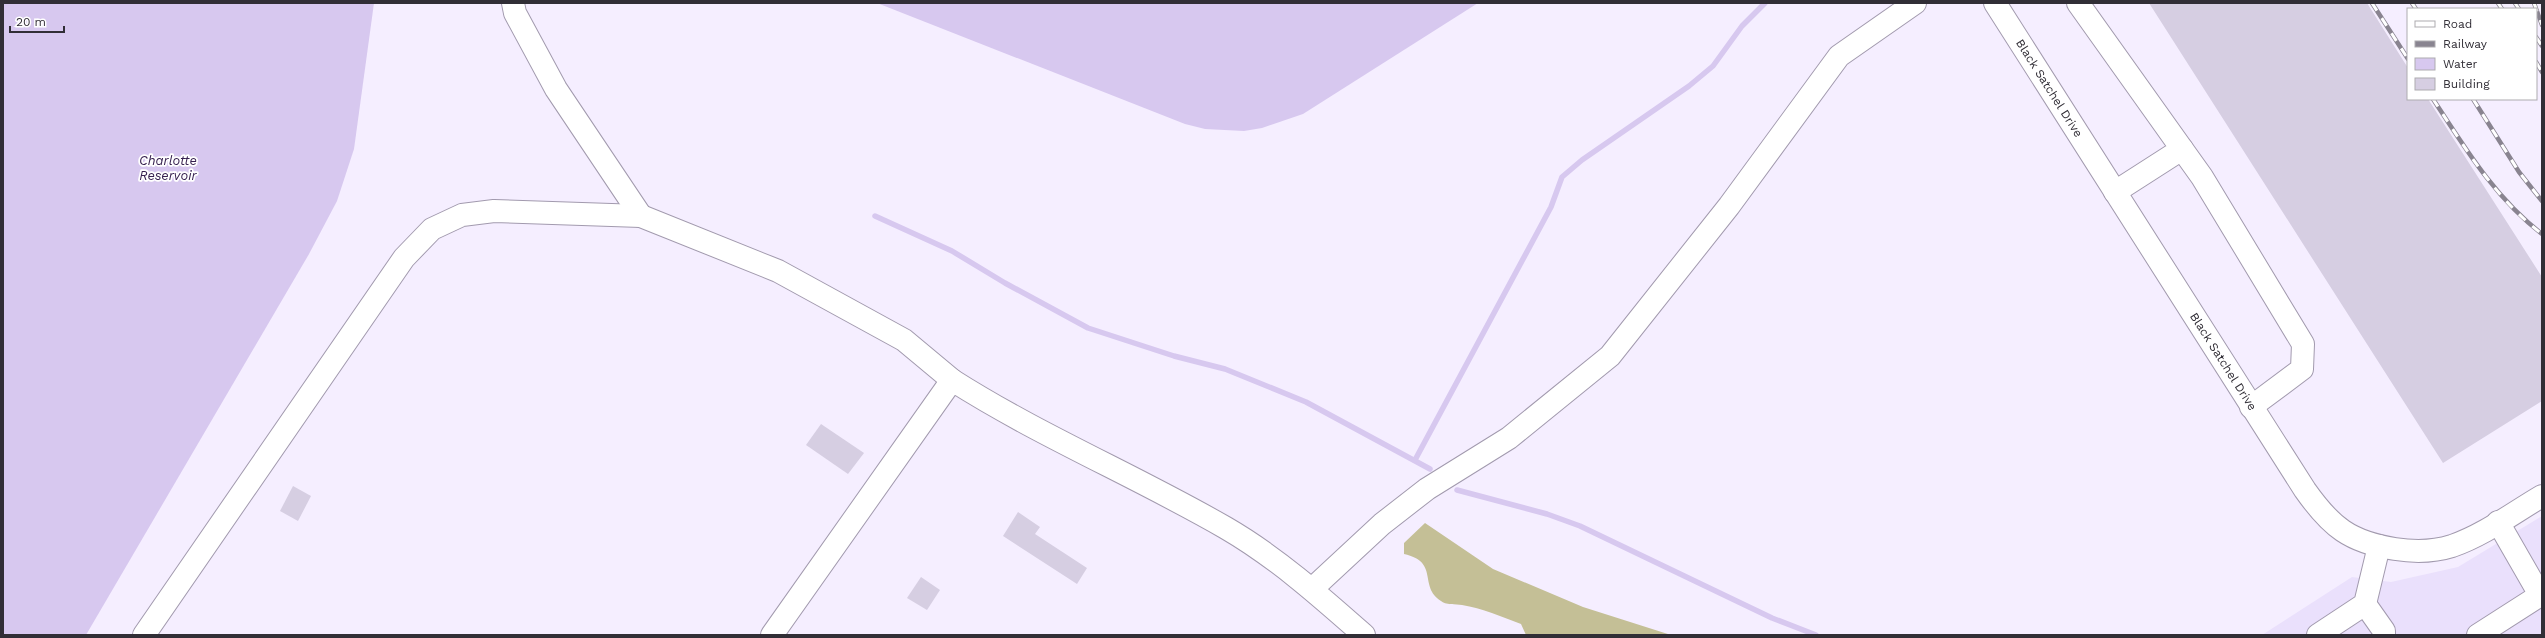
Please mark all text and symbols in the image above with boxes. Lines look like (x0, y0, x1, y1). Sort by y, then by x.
scale bar (10, 8, 64, 34)
legend (2407, 8, 2537, 100)
text: 20 m (16, 15, 46, 29)
text: Road (2443, 17, 2472, 31)
street label: Black Satchel Drive (2013, 37, 2086, 140)
text: Railway (2443, 37, 2488, 51)
text: Water (2443, 57, 2478, 71)
text: Building (2443, 77, 2490, 91)
water label: Charlotte Reservoir (139, 153, 198, 183)
street label: Black Satchel Drive (2187, 310, 2260, 413)

